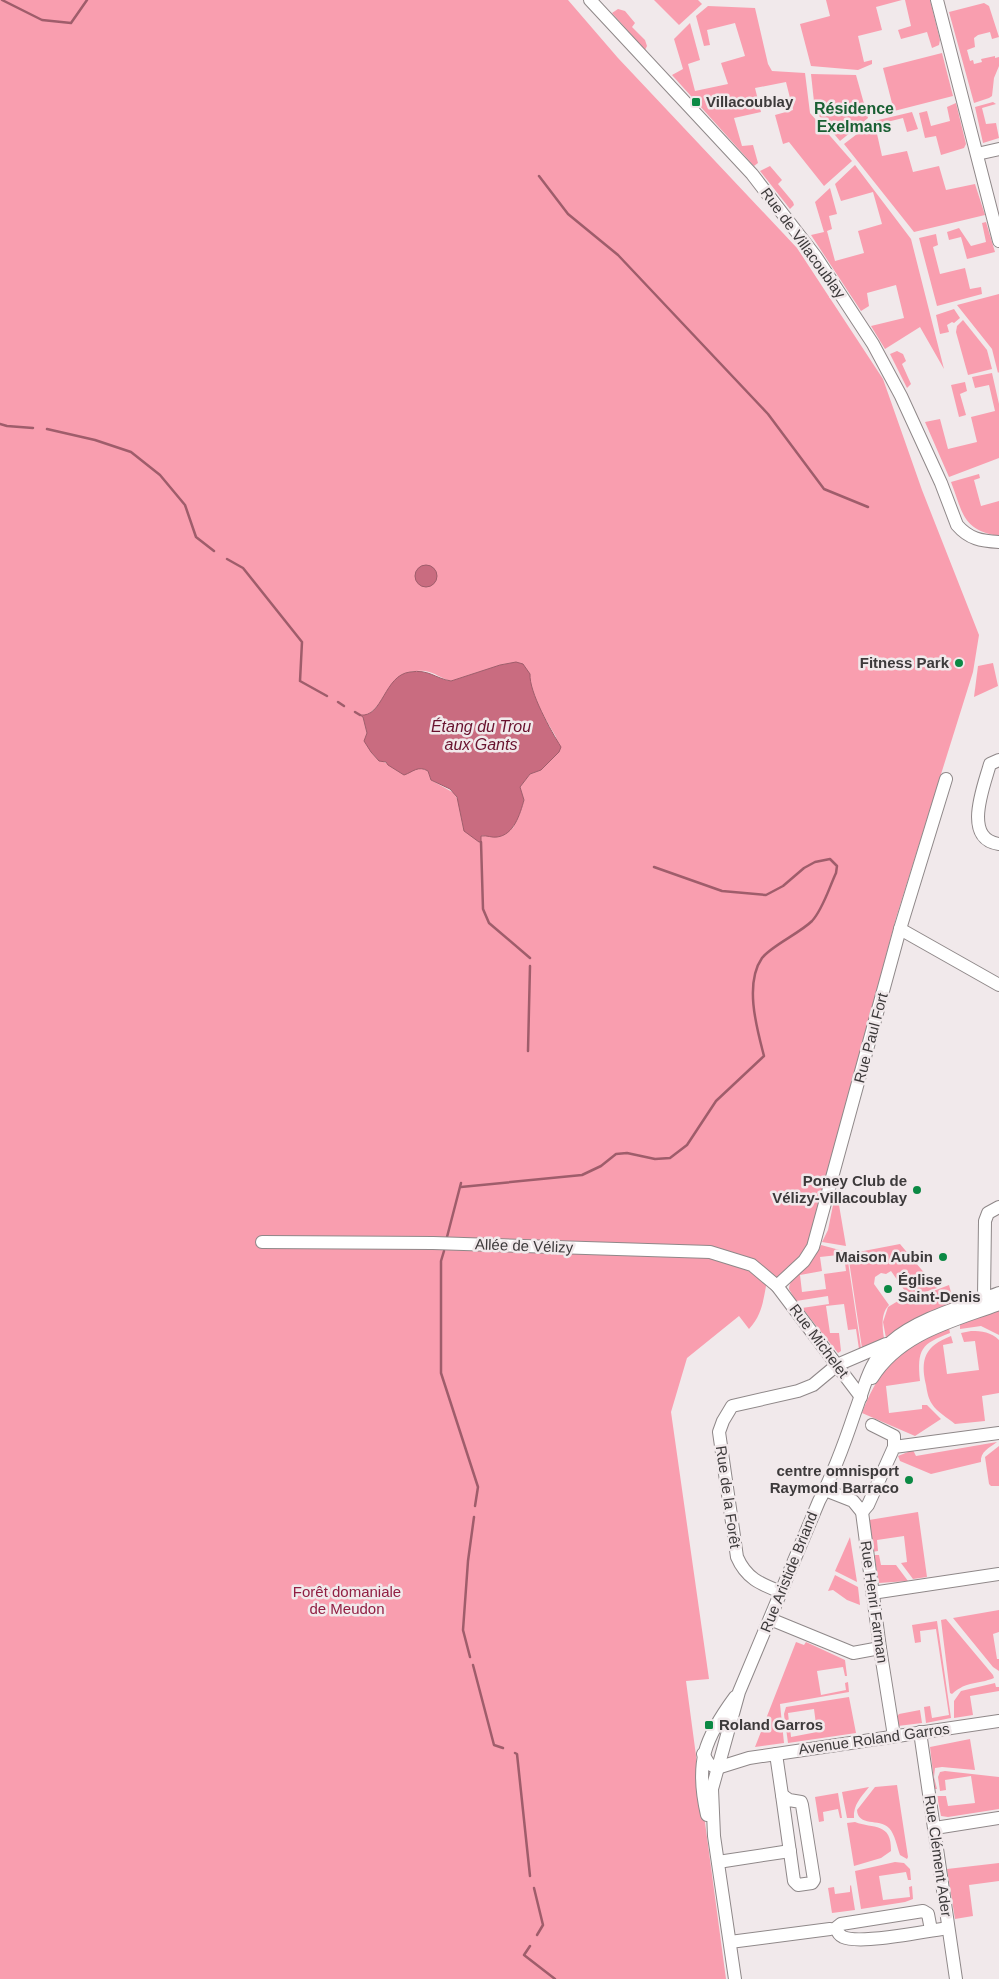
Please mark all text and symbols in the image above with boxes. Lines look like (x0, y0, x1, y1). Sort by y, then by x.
place label: Villacoublay (706, 93, 794, 110)
marker: Villacoublay (690, 96, 702, 108)
district label: Résidence Exelmans (814, 100, 894, 135)
street label: Rue de Villacoublay (758, 184, 849, 302)
place label: Fitness Park (860, 654, 950, 671)
marker: Fitness Park (953, 657, 965, 669)
water label: Étang du Trou aux Gants (431, 717, 531, 753)
street label: Rue Paul Fort (850, 990, 891, 1085)
place label: Poney Club de Vélizy-Villacoublay (772, 1172, 908, 1206)
marker: Poney Club de Vélizy-Villacoublay (911, 1184, 923, 1196)
street label: Allée de Vélizy (475, 1235, 574, 1256)
place label: Maison Aubin (835, 1248, 933, 1265)
marker: Maison Aubin (937, 1251, 949, 1263)
place label: Église Saint-Denis (898, 1271, 981, 1305)
marker: Église Saint-Denis (882, 1283, 894, 1295)
street label: Rue Michelet (786, 1301, 853, 1381)
street label: Rue de la Forêt (713, 1445, 744, 1550)
place label: centre omnisport Raymond Barraco (770, 1462, 899, 1496)
marker: centre omnisport Raymond Barraco (903, 1474, 915, 1486)
street label: Rue Aristide Briand (757, 1509, 820, 1635)
street label: Rue Henri Farman (857, 1540, 891, 1664)
park label: Forêt domaniale de Meudon (293, 1583, 401, 1617)
place label: Roland Garros (719, 1716, 823, 1733)
marker: Roland Garros (703, 1719, 715, 1731)
street label: Avenue Roland Garros (797, 1719, 951, 1758)
street label: Rue Clément Ader (922, 1794, 955, 1918)

